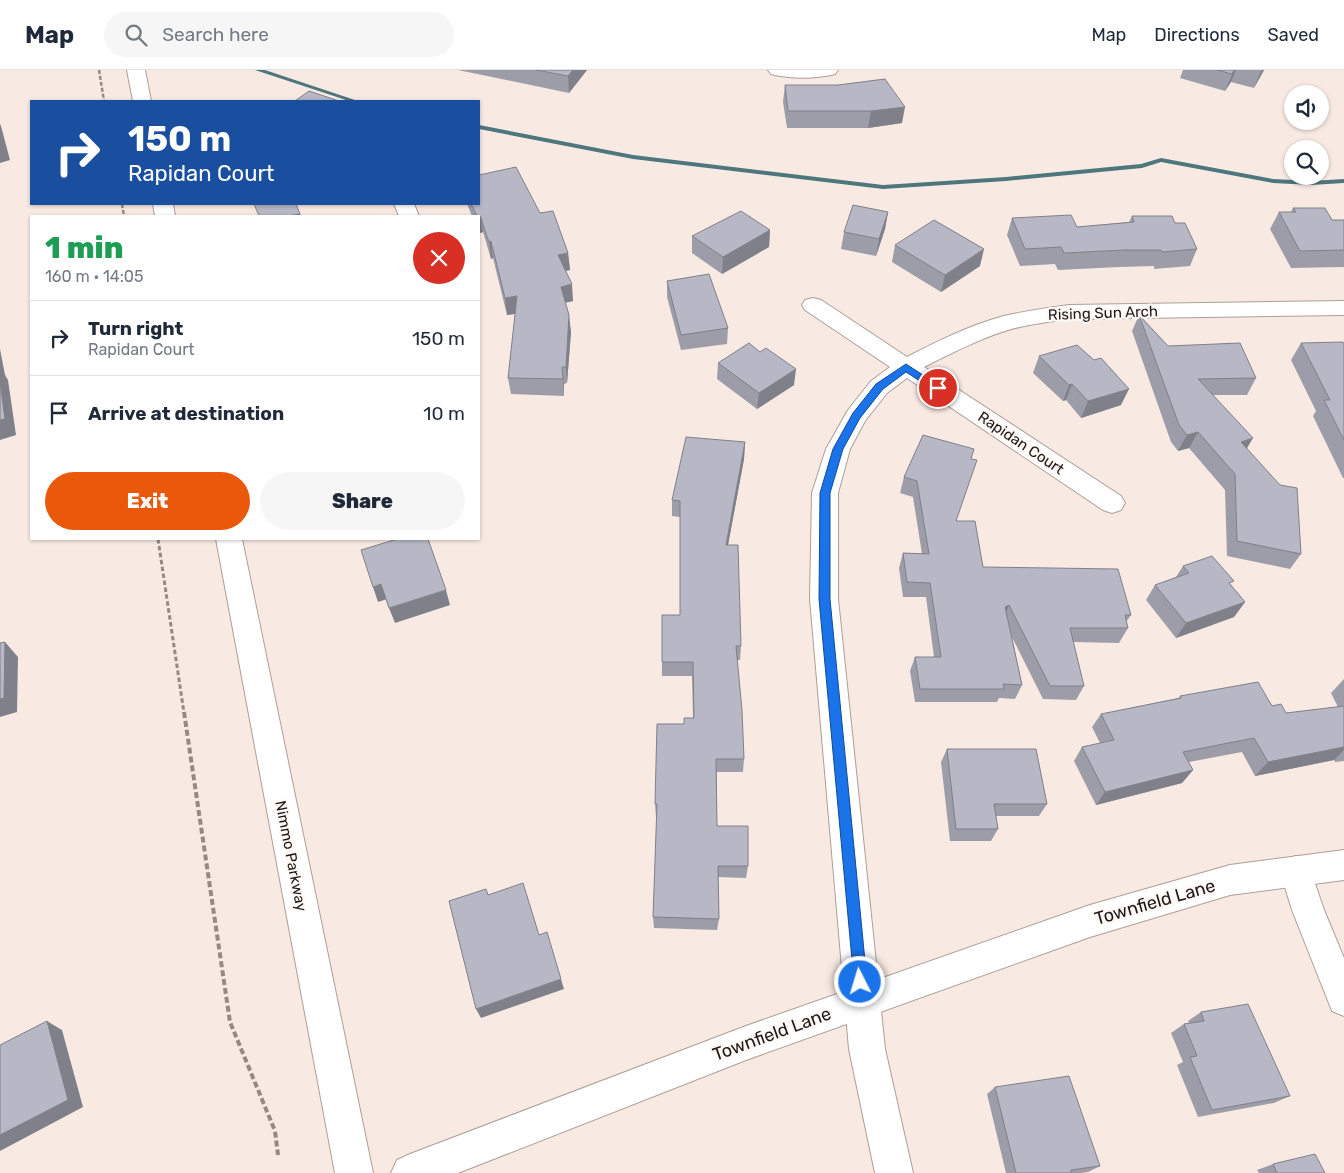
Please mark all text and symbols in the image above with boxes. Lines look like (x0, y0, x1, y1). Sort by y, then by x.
search box (104, 12, 454, 57)
text: Map (25, 21, 74, 49)
icon: search (122, 21, 150, 49)
text: Search here (162, 23, 269, 46)
text: Map (1091, 24, 1126, 46)
text: Directions (1154, 24, 1240, 46)
text: Saved (1268, 24, 1319, 46)
map controls (1284, 85, 1329, 185)
button: sound (1284, 85, 1329, 130)
text: 150 m (128, 118, 231, 160)
icon: right (45, 120, 110, 185)
button: search (1284, 140, 1329, 185)
text: Rapidan Court (128, 160, 274, 187)
text: 1 min (45, 230, 123, 266)
button: close (413, 232, 465, 284)
text: 160 m · 14:05 (45, 267, 143, 286)
street label: Rising Sun Arch (1048, 302, 1158, 324)
text: Turn right (88, 317, 183, 340)
icon: right (45, 324, 73, 352)
text: 150 m (412, 327, 465, 350)
text: Rapidan Court (88, 340, 195, 359)
pin (917, 367, 959, 409)
icon: arrive (924, 374, 952, 402)
icon: arrive (45, 399, 73, 427)
text: Arrive at destination (88, 402, 284, 425)
text: 10 m (423, 402, 465, 425)
street label: Rapidan Court (975, 408, 1068, 478)
button: Exit (45, 472, 250, 530)
button: Share (260, 472, 465, 530)
street label: Nimmo Parkway (271, 799, 311, 913)
street label: Townfield Lane (1092, 874, 1218, 930)
position arrow (833, 955, 885, 1007)
street label: Townfield Lane (710, 1002, 834, 1066)

